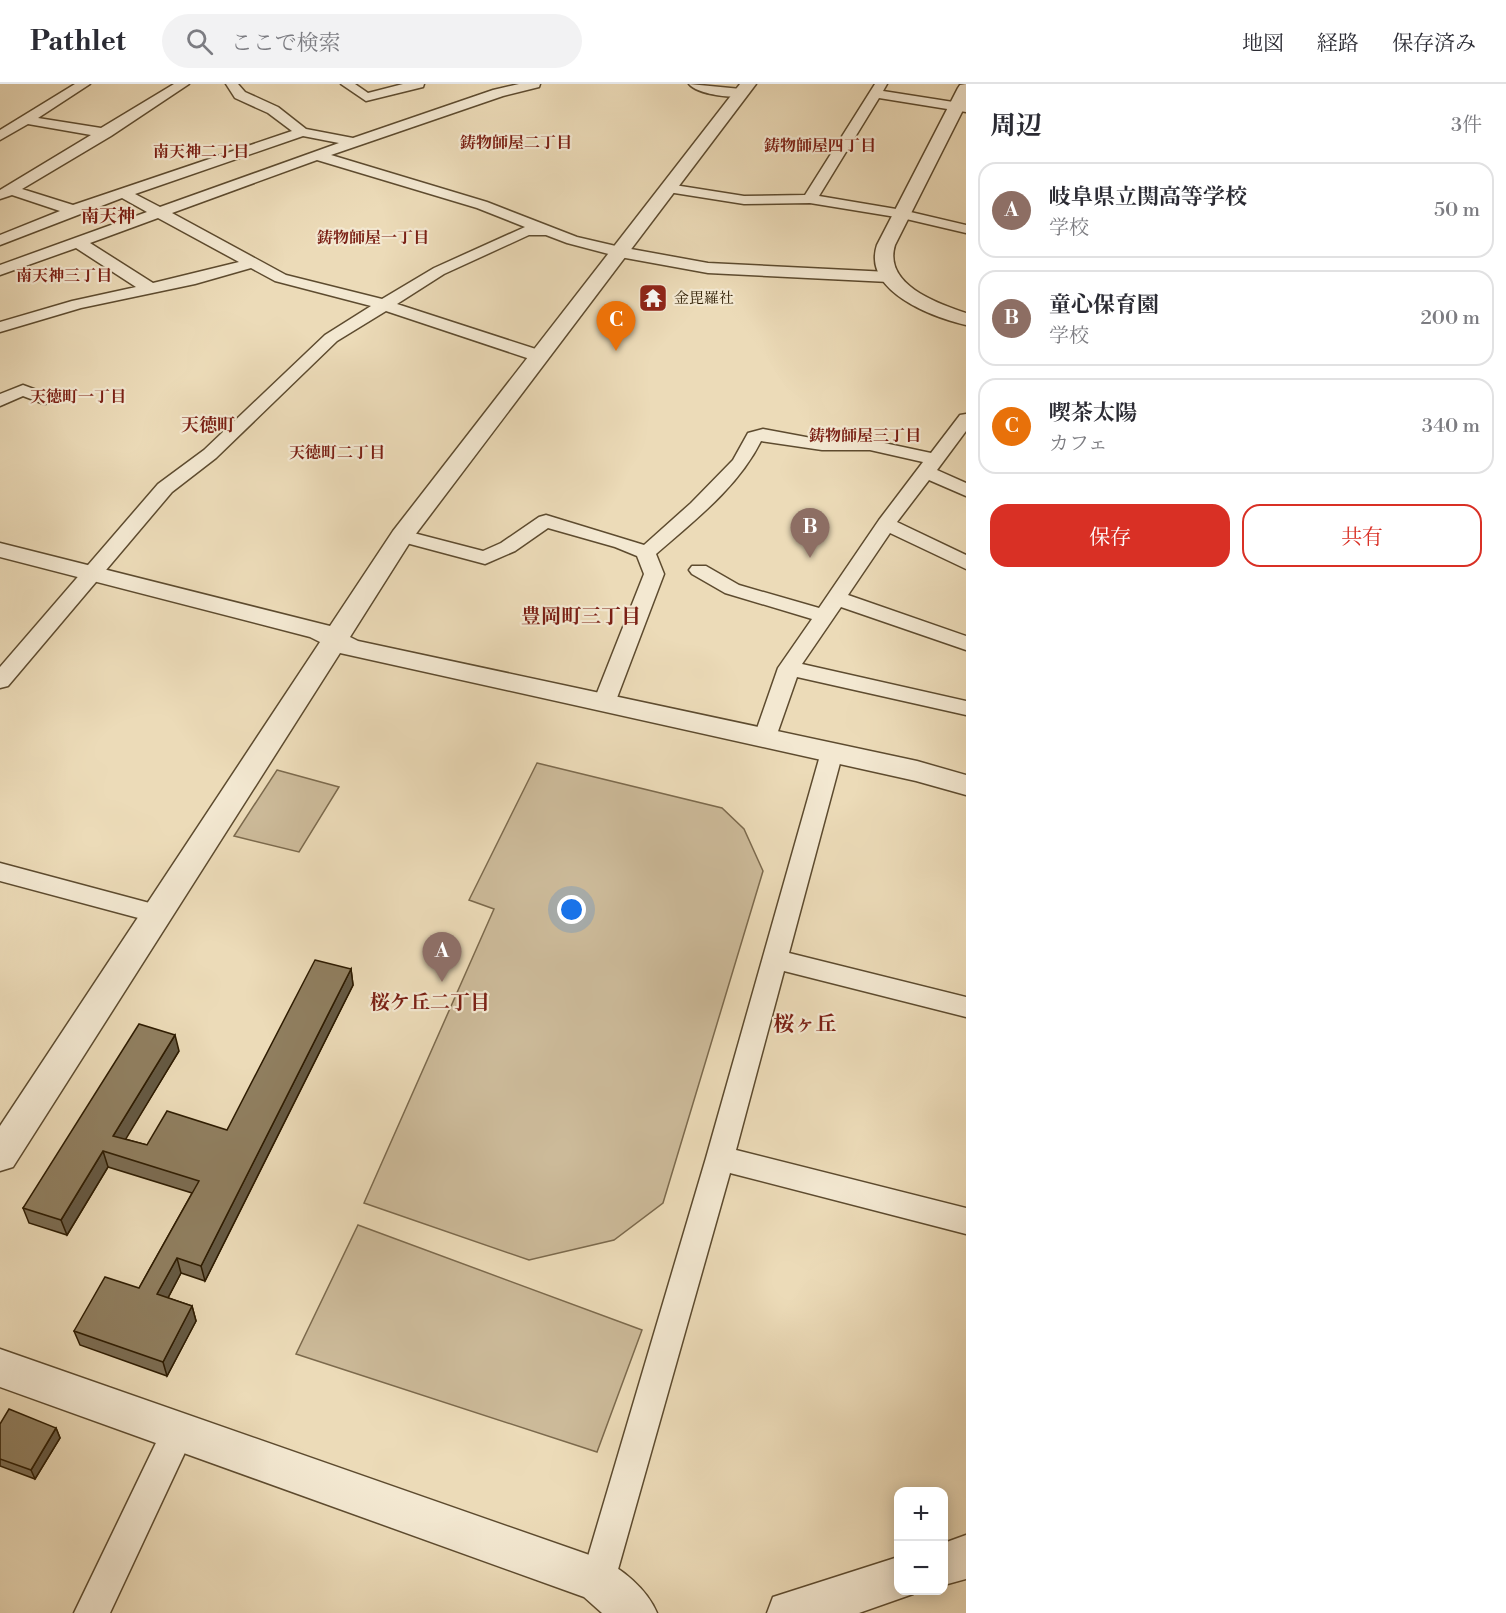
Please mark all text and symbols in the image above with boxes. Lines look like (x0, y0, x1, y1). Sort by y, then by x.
search box (162, 14, 582, 68)
text: Pathlet (30, 24, 126, 59)
icon: search (183, 25, 216, 58)
text: ここで検索 (231, 30, 341, 57)
text: 地図 (1242, 31, 1284, 57)
text: 経路 (1317, 31, 1359, 57)
text: 保存済み (1392, 31, 1476, 57)
text: 周辺 (990, 110, 1042, 142)
text: 3件 (1451, 113, 1482, 138)
district label: 鋳物師屋二丁目 (460, 133, 572, 153)
district label: 鋳物師屋四丁目 (764, 136, 876, 156)
district label: 南天神二丁目 (153, 142, 249, 162)
text: 岐阜県立関高等学校 (1049, 184, 1247, 211)
text: A (1004, 198, 1019, 223)
text: 50 m (1434, 198, 1480, 223)
district label: 南天神 (81, 205, 135, 228)
text: 学校 (1049, 216, 1089, 241)
district label: 鋳物師屋一丁目 (317, 228, 429, 248)
district label: 南天神三丁目 (16, 266, 112, 286)
temple icon: 金毘羅社 (637, 282, 669, 314)
place label: 金毘羅社 (674, 289, 734, 308)
text: 童心保育園 (1049, 292, 1159, 319)
pin: C (596, 302, 636, 351)
text: B (1004, 306, 1019, 331)
text: 200 m (1420, 306, 1480, 331)
text: 学校 (1049, 324, 1089, 349)
district label: 天徳町一丁目 (30, 387, 126, 407)
text: 喫茶太陽 (1049, 400, 1137, 427)
district label: 天徳町 (181, 414, 235, 437)
text: C (1004, 414, 1019, 439)
text: 340 m (1422, 414, 1480, 439)
district label: 鋳物師屋三丁目 (809, 426, 921, 446)
text: カフェ (1049, 432, 1108, 457)
district label: 天徳町二丁目 (289, 443, 385, 463)
button: 保存 (990, 504, 1230, 567)
button: 共有 (1242, 504, 1482, 567)
pin: B (790, 508, 830, 558)
district label: 豊岡町三丁目 (521, 605, 641, 630)
your location (557, 895, 586, 924)
pin: A (422, 932, 462, 982)
district label: 桜ケ丘二丁目 (370, 991, 490, 1016)
district label: 桜ヶ丘 (774, 1012, 837, 1038)
map controls (894, 1487, 948, 1595)
button: + (894, 1487, 948, 1541)
button: − (894, 1541, 948, 1595)

